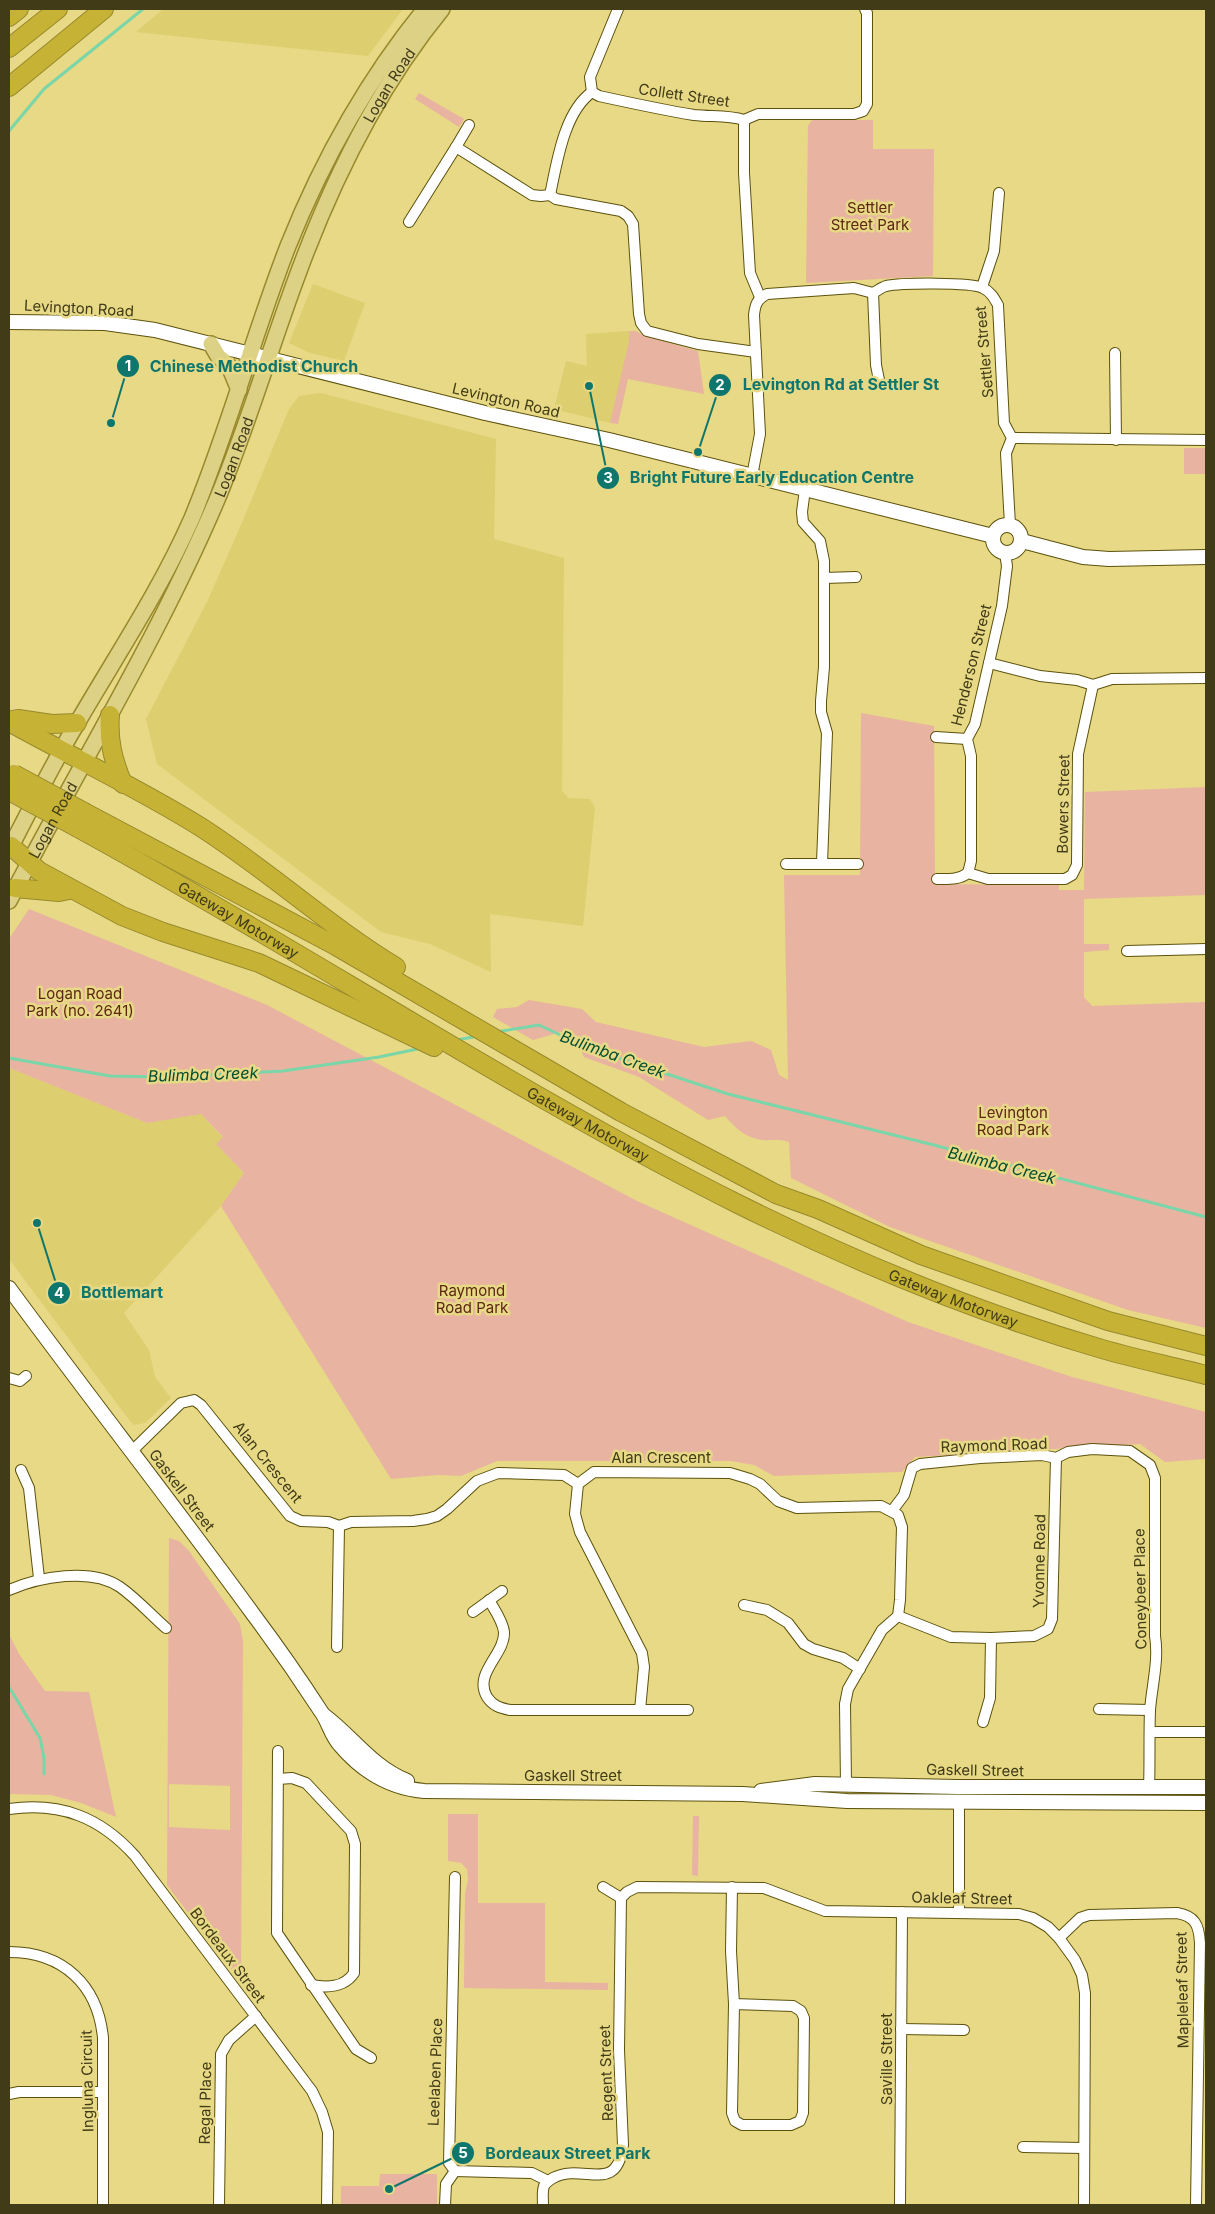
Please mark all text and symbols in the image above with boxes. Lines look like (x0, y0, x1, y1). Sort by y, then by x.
street label: Logan Road (359, 44, 419, 126)
street label: Collett Street (637, 79, 731, 111)
park label: Settler Street Park (831, 198, 910, 234)
street label: Levington Road (24, 296, 134, 320)
street label: Settler Street (971, 305, 997, 399)
callout: Chinese Methodist Church (115, 351, 368, 382)
text: 1 (125, 356, 131, 375)
text: Chinese Methodist Church (150, 356, 358, 376)
callout: Levington Rd at Settler St (707, 369, 949, 400)
text: Levington Rd at Settler St (743, 374, 939, 394)
text: 2 (715, 375, 725, 394)
street label: Levington Road (450, 378, 562, 422)
street label: Logan Road (210, 414, 257, 500)
callout: Bright Future Early Education Centre (595, 462, 924, 493)
text: Bright Future Early Education Centre (630, 467, 914, 487)
text: 3 (603, 468, 613, 487)
street label: Henderson Street (947, 602, 995, 728)
street label: Bowers Street (1053, 754, 1073, 854)
street label: Logan Road (24, 778, 81, 861)
street label: Gateway Motorway (175, 877, 303, 963)
park label: Logan Road Park (no. 2641) (26, 984, 134, 1020)
water label: Bulimba Creek (558, 1026, 669, 1082)
water label: Bulimba Creek (147, 1062, 259, 1086)
street label: Gateway Motorway (524, 1082, 653, 1166)
park label: Levington Road Park (977, 1103, 1050, 1139)
water label: Bulimba Creek (946, 1142, 1058, 1188)
street label: Gateway Motorway (886, 1265, 1021, 1331)
callout: Bottlemart (46, 1277, 173, 1308)
park label: Raymond Road Park (436, 1281, 509, 1317)
text: Bottlemart (81, 1282, 163, 1302)
text: 4 (54, 1283, 64, 1302)
street label: Alan Crescent (229, 1417, 307, 1507)
street label: Raymond Road (940, 1434, 1048, 1456)
street label: Gaskell Street (145, 1445, 219, 1535)
street label: Alan Crescent (611, 1448, 711, 1467)
street label: Yvonne Road (1029, 1514, 1049, 1608)
street label: Coneybeer Place (1129, 1528, 1151, 1650)
street label: Gaskell Street (926, 1760, 1024, 1780)
street label: Gaskell Street (524, 1766, 622, 1785)
street label: Oakleaf Street (911, 1888, 1013, 1908)
street label: Bordeaux Street (186, 1904, 270, 2006)
street label: Mapleleaf Street (1171, 1931, 1193, 2048)
street label: Saville Street (877, 2013, 896, 2105)
street label: Leelaben Place (424, 2018, 446, 2126)
street label: Regent Street (595, 2024, 617, 2122)
street label: Ingluna Circuit (77, 2030, 97, 2132)
street label: Regal Place (195, 2062, 215, 2144)
callout: Bordeaux Street Park (451, 2137, 661, 2168)
text: 5 (458, 2143, 468, 2162)
text: Bordeaux Street Park (485, 2143, 651, 2163)

